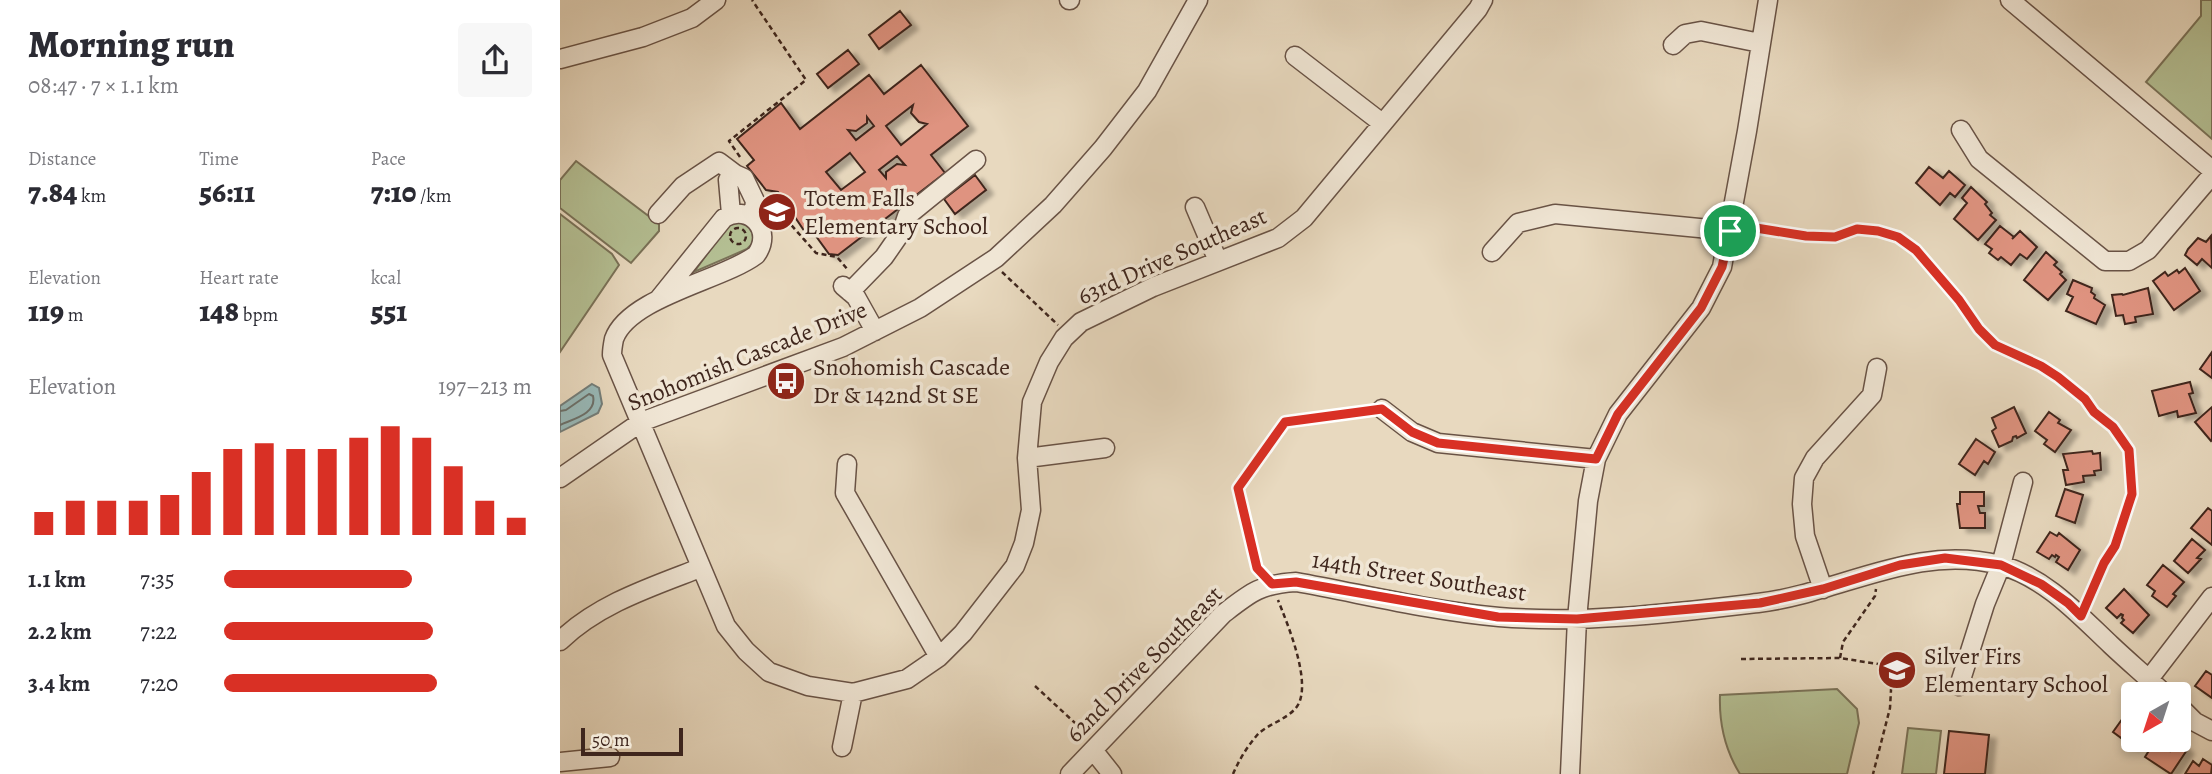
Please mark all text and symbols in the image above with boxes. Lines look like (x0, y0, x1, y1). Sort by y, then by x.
text: Morning run (28, 18, 235, 70)
button: share (458, 23, 532, 97)
text: 08:47 · 7 × 1.1 km (28, 70, 179, 101)
text: Distance (28, 146, 96, 172)
text: Time (199, 146, 239, 172)
text: Pace (371, 146, 406, 172)
text: 7.84 (28, 172, 77, 212)
text: 56:11 (199, 172, 255, 212)
text: 7:10 (371, 172, 416, 212)
place label: Totem Falls Elementary School (804, 182, 988, 242)
text: km (77, 183, 106, 209)
text: /km (416, 183, 452, 209)
school or university icon: Totem Falls Elementary School (756, 191, 798, 233)
street label: 63rd Drive Southeast (1072, 200, 1272, 312)
pin (1700, 201, 1760, 261)
icon: arrive (1711, 212, 1749, 250)
text: Elevation (28, 265, 101, 291)
text: Heart rate (199, 265, 279, 291)
text: kcal (371, 265, 401, 291)
text: 119 (28, 291, 64, 331)
text: 148 (199, 291, 239, 331)
text: 551 (371, 291, 407, 331)
street label: Snohomish Cascade Drive (623, 293, 871, 419)
text: m (64, 302, 84, 328)
text: bpm (239, 302, 278, 328)
place label: Snohomish Cascade Dr & 142nd St SE (813, 351, 1010, 411)
bus stop icon: Snohomish Cascade Dr & 142nd St SE (765, 360, 807, 402)
text: Elevation (28, 371, 116, 402)
text: 197–213 m (438, 371, 532, 402)
street label: 144th Street Southeast (1310, 543, 1529, 609)
text: 1.1 km (28, 564, 86, 595)
text: 7:35 (140, 564, 175, 595)
street label: 62nd Drive Southeast (1059, 579, 1229, 749)
text: 2.2 km (28, 616, 92, 647)
text: 7:22 (140, 616, 177, 647)
place label: Silver Firs Elementary School (1924, 640, 2108, 700)
school or university icon: Silver Firs Elementary School (1876, 649, 1918, 691)
text: 3.4 km (28, 668, 90, 699)
text: 7:20 (140, 668, 178, 699)
north arrow (2121, 682, 2191, 752)
map controls (2121, 682, 2191, 752)
scale bar (581, 725, 682, 757)
text: 50 m (592, 727, 630, 753)

